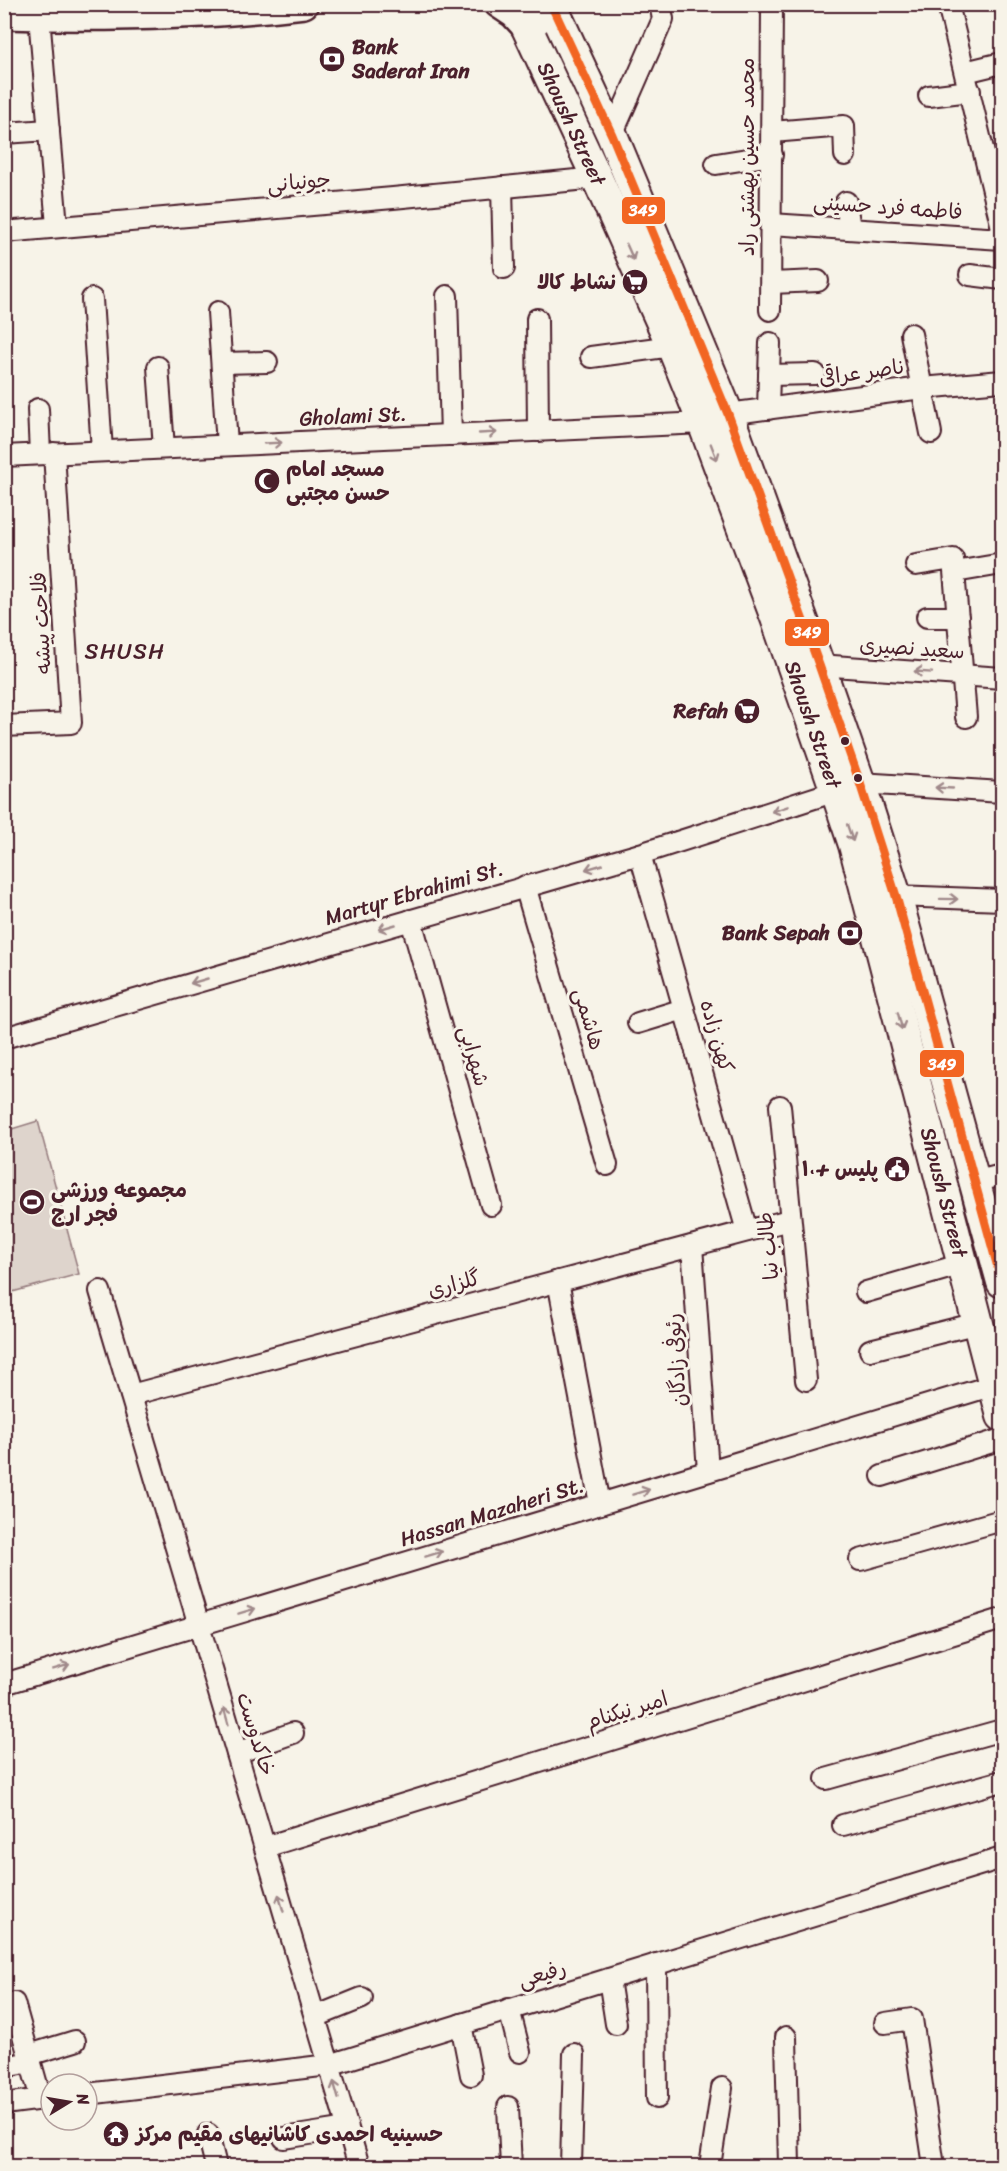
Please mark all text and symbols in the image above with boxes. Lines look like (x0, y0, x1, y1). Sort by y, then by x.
place label: Bank Saderat Iran (351, 28, 470, 90)
bank icon: Bank Saderat Iran (317, 44, 347, 74)
street label: Shoush Street (526, 55, 618, 193)
street label: محمد حسین بهشتی راد (728, 58, 766, 256)
street label: جونیانی (266, 160, 332, 204)
street label: فاطمه فرد حسینی (812, 183, 964, 231)
line badge: 349 (621, 196, 666, 225)
text: 349 (628, 196, 657, 225)
one-way arrow (625, 243, 637, 261)
place label: نشاط کالا (537, 263, 616, 301)
supermarket icon: نشاط کالا (620, 267, 650, 297)
street label: ناصر عراقی (816, 347, 908, 397)
street label: Gholami St. (298, 394, 408, 438)
one-way arrow (478, 428, 498, 439)
one-way arrow (262, 438, 282, 449)
one-way arrow (709, 442, 720, 460)
place label: مسجد امام حسن مجتبی (286, 450, 390, 512)
mosque icon: مسجد امام حسن مجتبی (252, 466, 282, 496)
street label: فلاحت پیشه (19, 571, 63, 675)
line badge: 349 (784, 618, 830, 647)
text: 349 (792, 618, 821, 647)
street label: سعید نصیری (858, 625, 966, 671)
district label: SHUSH (85, 632, 165, 671)
street label: Shoush Street (773, 655, 853, 795)
one-way arrow (914, 667, 934, 678)
place label: Refah (673, 692, 728, 730)
supermarket icon: Refah (732, 696, 762, 726)
unlabelled marker (839, 735, 851, 747)
unlabelled marker (852, 772, 864, 784)
one-way arrow (935, 783, 955, 794)
one-way arrow (771, 804, 790, 815)
one-way arrow (846, 823, 857, 842)
street label: Martyr Ebrahimi St. (320, 849, 508, 937)
one-way arrow (585, 861, 604, 873)
one-way arrow (939, 893, 959, 904)
place label: Bank Sepah (722, 914, 830, 952)
bank icon: Bank Sepah (835, 918, 865, 948)
one-way arrow (377, 922, 396, 933)
one-way arrow (190, 976, 209, 987)
street label: هاشمی (562, 983, 616, 1055)
street label: کهن زاده (688, 995, 746, 1077)
one-way arrow (895, 1012, 907, 1031)
street label: شهرابی (447, 1021, 501, 1091)
line badge: 349 (919, 1049, 965, 1078)
text: 349 (927, 1050, 956, 1079)
street label: Shoush Street (909, 1123, 980, 1263)
place label: پلیس +۱۰ (802, 1150, 878, 1188)
public building icon: پلیس +۱۰ (882, 1154, 912, 1184)
place label: مجموعه ورزشی فجر ارج (51, 1171, 187, 1233)
sports icon: مجموعه ورزشی فجر ارج (17, 1187, 47, 1217)
street label: طالب نیا (746, 1210, 790, 1282)
street label: گلزاری (423, 1259, 485, 1309)
street label: رئوفی زادگان (654, 1312, 698, 1408)
street label: Hassan Mazaheri St. (395, 1466, 589, 1558)
one-way arrow (631, 1486, 650, 1497)
one-way arrow (424, 1548, 443, 1559)
one-way arrow (237, 1605, 256, 1616)
one-way arrow (51, 1661, 70, 1672)
street label: امیر نیکنام (581, 1680, 673, 1740)
street label: خاکدوست (225, 1688, 287, 1780)
one-way arrow (220, 1707, 231, 1726)
one-way arrow (275, 1894, 286, 1913)
street label: رفیعی (513, 1949, 571, 1999)
north arrow (39, 2072, 99, 2132)
one-way arrow (330, 2081, 341, 2100)
text: N (68, 2090, 99, 2108)
place label: حسینیه احمدی کاشانیهای مقیم مرکز (134, 2115, 443, 2153)
temple icon: حسینیه احمدی کاشانیهای مقیم مرکز (101, 2119, 131, 2149)

